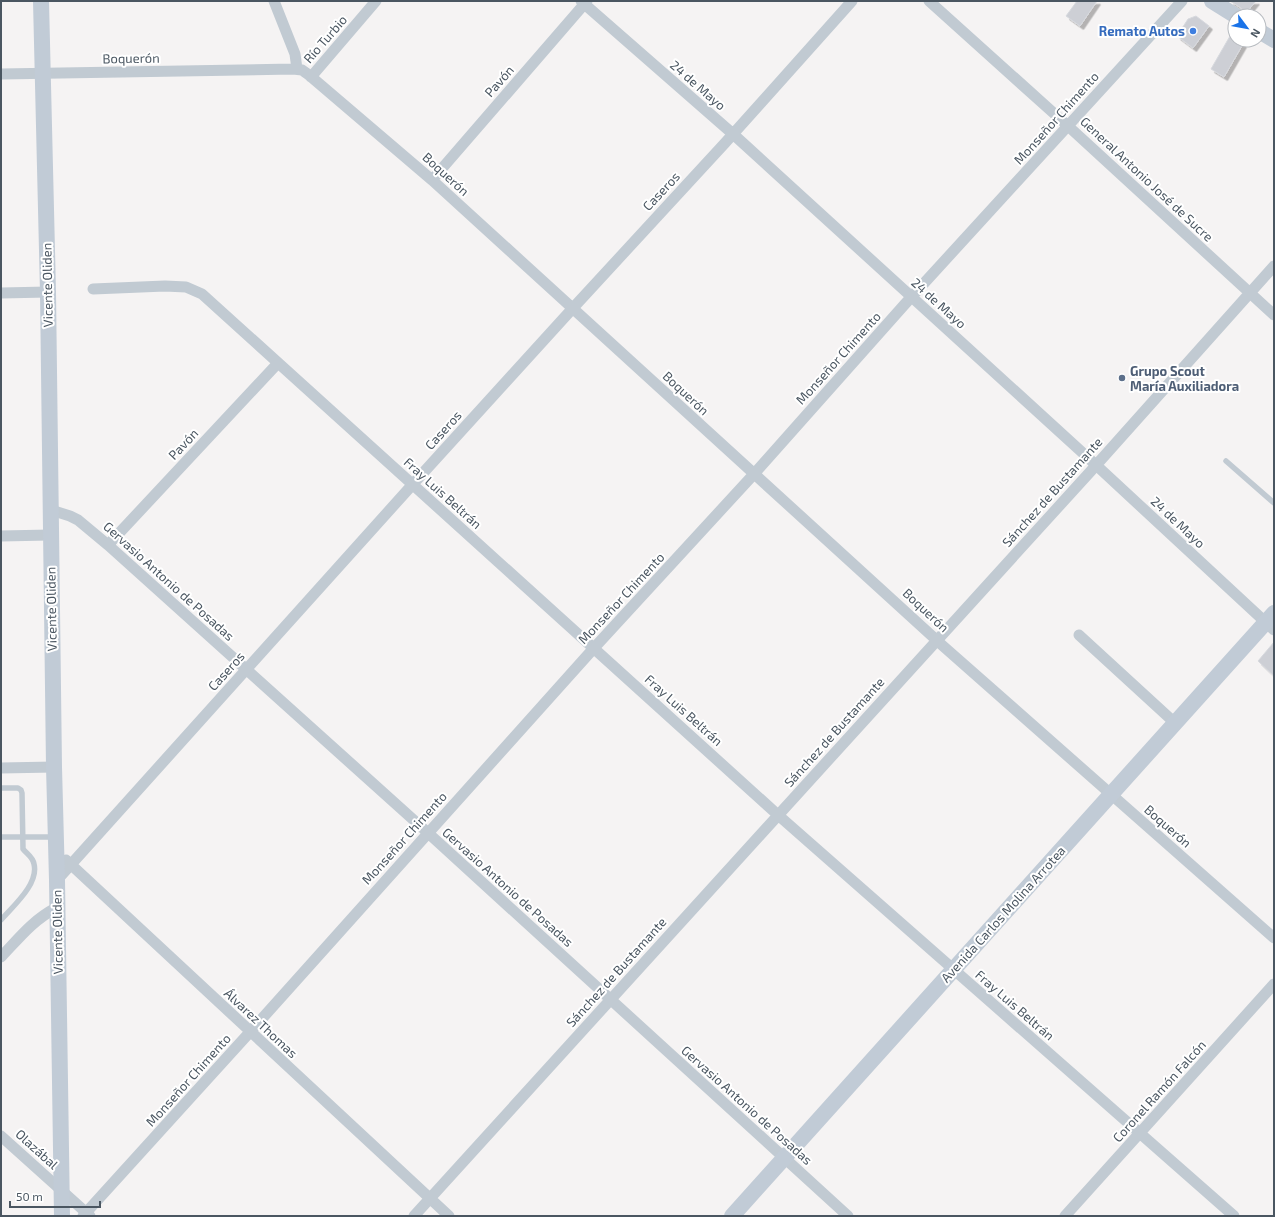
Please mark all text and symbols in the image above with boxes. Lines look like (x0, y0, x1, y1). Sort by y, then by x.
north arrow (1227, 8, 1267, 48)
street label: Río Turbio (300, 12, 350, 66)
place label: Remato Autos (1099, 23, 1185, 39)
marker: Remato Autos (1188, 26, 1198, 36)
text: N (1248, 27, 1264, 40)
street label: Boquerón (102, 50, 160, 66)
street label: 24 de Mayo (667, 57, 729, 113)
street label: Pavón (481, 62, 517, 100)
street label: Monseñor Chimento (1010, 68, 1102, 168)
street label: General Antonio José de Sucre (1077, 113, 1217, 245)
street label: Boquerón (419, 149, 473, 199)
street label: Caseros (639, 168, 683, 214)
street label: Vicente Oliden (38, 243, 56, 327)
street label: 24 de Mayo (908, 274, 970, 332)
street label: Monseñor Chimento (792, 308, 884, 408)
place label: Grupo Scout María Auxiliadora (1130, 363, 1239, 394)
street label: Boquerón (660, 368, 712, 418)
marker: Grupo Scout María Auxiliadora (1117, 373, 1127, 383)
street label: Caseros (421, 407, 465, 453)
street label: Pavón (165, 425, 201, 463)
street label: Sánchez de Bustamante (999, 434, 1105, 550)
street label: Fray Luis Beltrán (401, 454, 485, 532)
street label: 24 de Mayo (1148, 493, 1208, 551)
street label: Gervasio Antonio de Posadas (100, 518, 238, 644)
street label: Monseñor Chimento (575, 549, 667, 647)
street label: Vicente Oliden (42, 567, 60, 651)
street label: Boquerón (900, 585, 952, 635)
street label: Caseros (204, 648, 248, 694)
street label: Fray Luis Beltrán (642, 671, 726, 749)
street label: Sánchez de Bustamante (781, 674, 887, 790)
street label: Monseñor Chimento (358, 788, 450, 888)
street label: Boquerón (1141, 801, 1195, 851)
street label: Gervasio Antonio de Posadas (439, 824, 577, 950)
street label: Avenida Carlos Molina Arrotea (937, 842, 1069, 986)
street label: Vicente Oliden (48, 890, 66, 974)
street label: Sánchez de Bustamante (563, 914, 669, 1030)
street label: Fray Luis Beltrán (972, 966, 1058, 1044)
street label: Álvarez Thomas (221, 984, 302, 1061)
street label: Monseñor Chimento (142, 1030, 234, 1130)
street label: Coronel Ramón Falcón (1109, 1037, 1209, 1145)
street label: Gervasio Antonio de Posadas (678, 1042, 816, 1168)
street label: Olazábal (12, 1126, 62, 1172)
scale bar (10, 1183, 100, 1209)
text: 50 m (16, 1189, 43, 1203)

